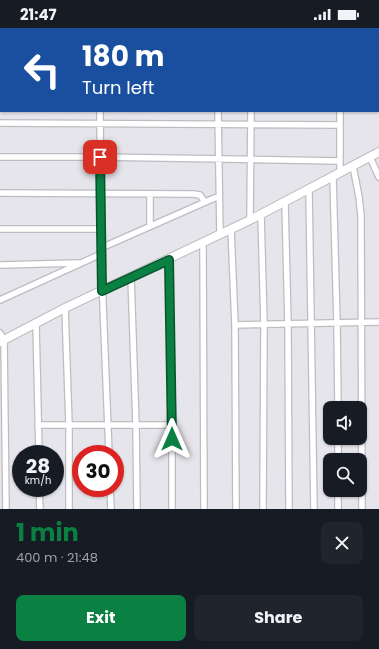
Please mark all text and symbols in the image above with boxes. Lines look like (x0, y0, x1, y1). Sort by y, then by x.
text: 21:47 (20, 4, 57, 25)
text: 180 m (82, 37, 165, 76)
icon: left (16, 44, 68, 96)
text: Turn left (82, 75, 154, 100)
pin (83, 140, 117, 174)
icon: arrive (89, 146, 111, 168)
map controls (323, 401, 367, 497)
button: sound (323, 401, 367, 445)
position arrow (151, 418, 193, 460)
speed limit sign: 30 (72, 445, 124, 497)
text: 28 (26, 452, 50, 480)
button: search (323, 453, 367, 497)
text: km/h (25, 473, 51, 488)
text: 1 min (16, 516, 79, 549)
button: close (321, 522, 363, 564)
text: 400 m · 21:48 (16, 548, 98, 567)
button: Exit (16, 595, 186, 641)
button: Share (194, 595, 363, 641)

